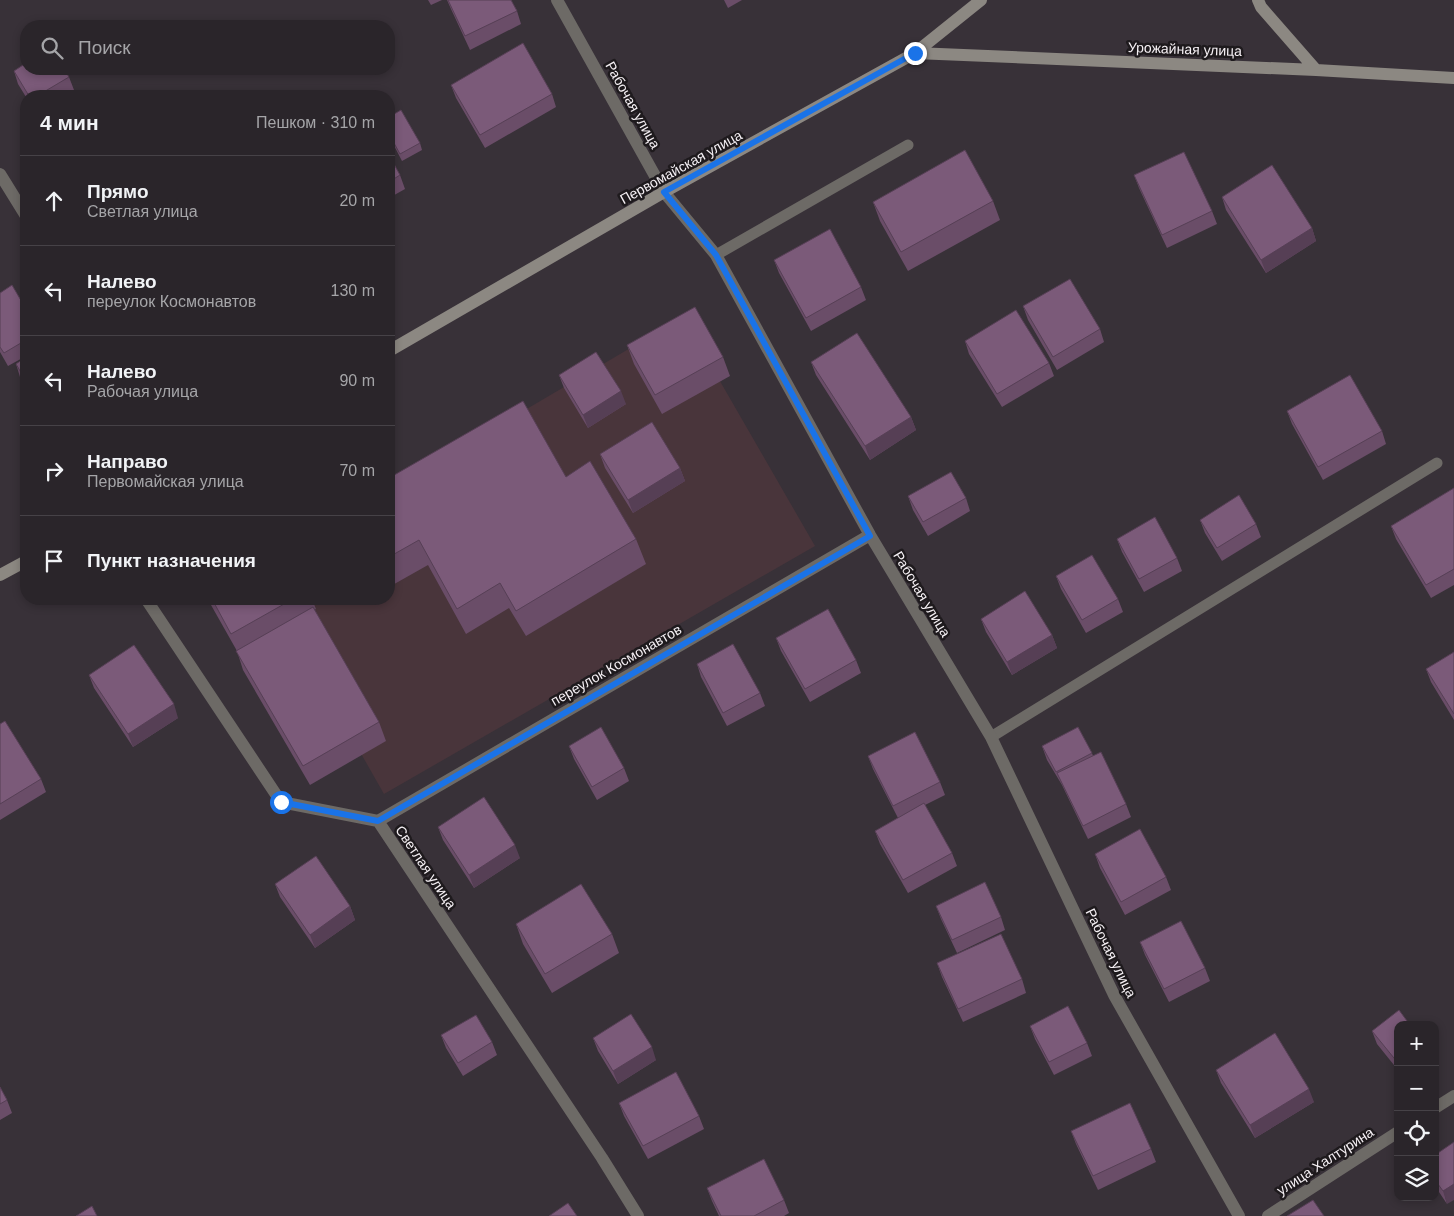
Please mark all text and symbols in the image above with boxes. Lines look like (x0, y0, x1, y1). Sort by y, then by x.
search box (20, 20, 395, 75)
icon: search (38, 34, 66, 62)
text: Поиск (78, 37, 131, 58)
street label: Урожайная улица (1128, 39, 1243, 59)
route end (904, 42, 927, 65)
street label: Рабочая улица (602, 59, 664, 152)
text: 4 мин (40, 111, 99, 134)
text: Пешком · 310 m (256, 114, 375, 131)
street label: Первомайская улица (617, 127, 745, 207)
text: Прямо (87, 181, 149, 202)
icon: ahead (40, 187, 68, 215)
text: 20 m (339, 192, 375, 209)
text: Светлая улица (87, 203, 198, 220)
text: Налево (87, 271, 157, 292)
icon: left (40, 277, 68, 305)
text: 130 m (331, 282, 375, 299)
text: переулок Космонавтов (87, 293, 256, 310)
text: Налево (87, 361, 157, 382)
icon: left (40, 367, 68, 395)
text: 90 m (339, 372, 375, 389)
text: Рабочая улица (87, 383, 198, 400)
text: Направо (87, 451, 168, 472)
icon: right (40, 457, 68, 485)
text: 70 m (339, 462, 375, 479)
text: Первомайская улица (87, 473, 244, 490)
icon: arrive (40, 547, 68, 575)
street label: Рабочая улица (890, 548, 954, 640)
text: Пункт назначения (87, 550, 256, 571)
street label: переулок Космонавтов (548, 621, 684, 709)
route start (270, 791, 293, 814)
street label: Светлая улица (392, 822, 460, 912)
street label: Рабочая улица (1083, 906, 1140, 1000)
map controls (1394, 1021, 1439, 1201)
button: + (1394, 1021, 1439, 1066)
button: − (1394, 1066, 1439, 1111)
button: locate (1394, 1111, 1439, 1156)
street label: улица Халтурина (1274, 1124, 1377, 1198)
button: layers (1394, 1156, 1439, 1201)

